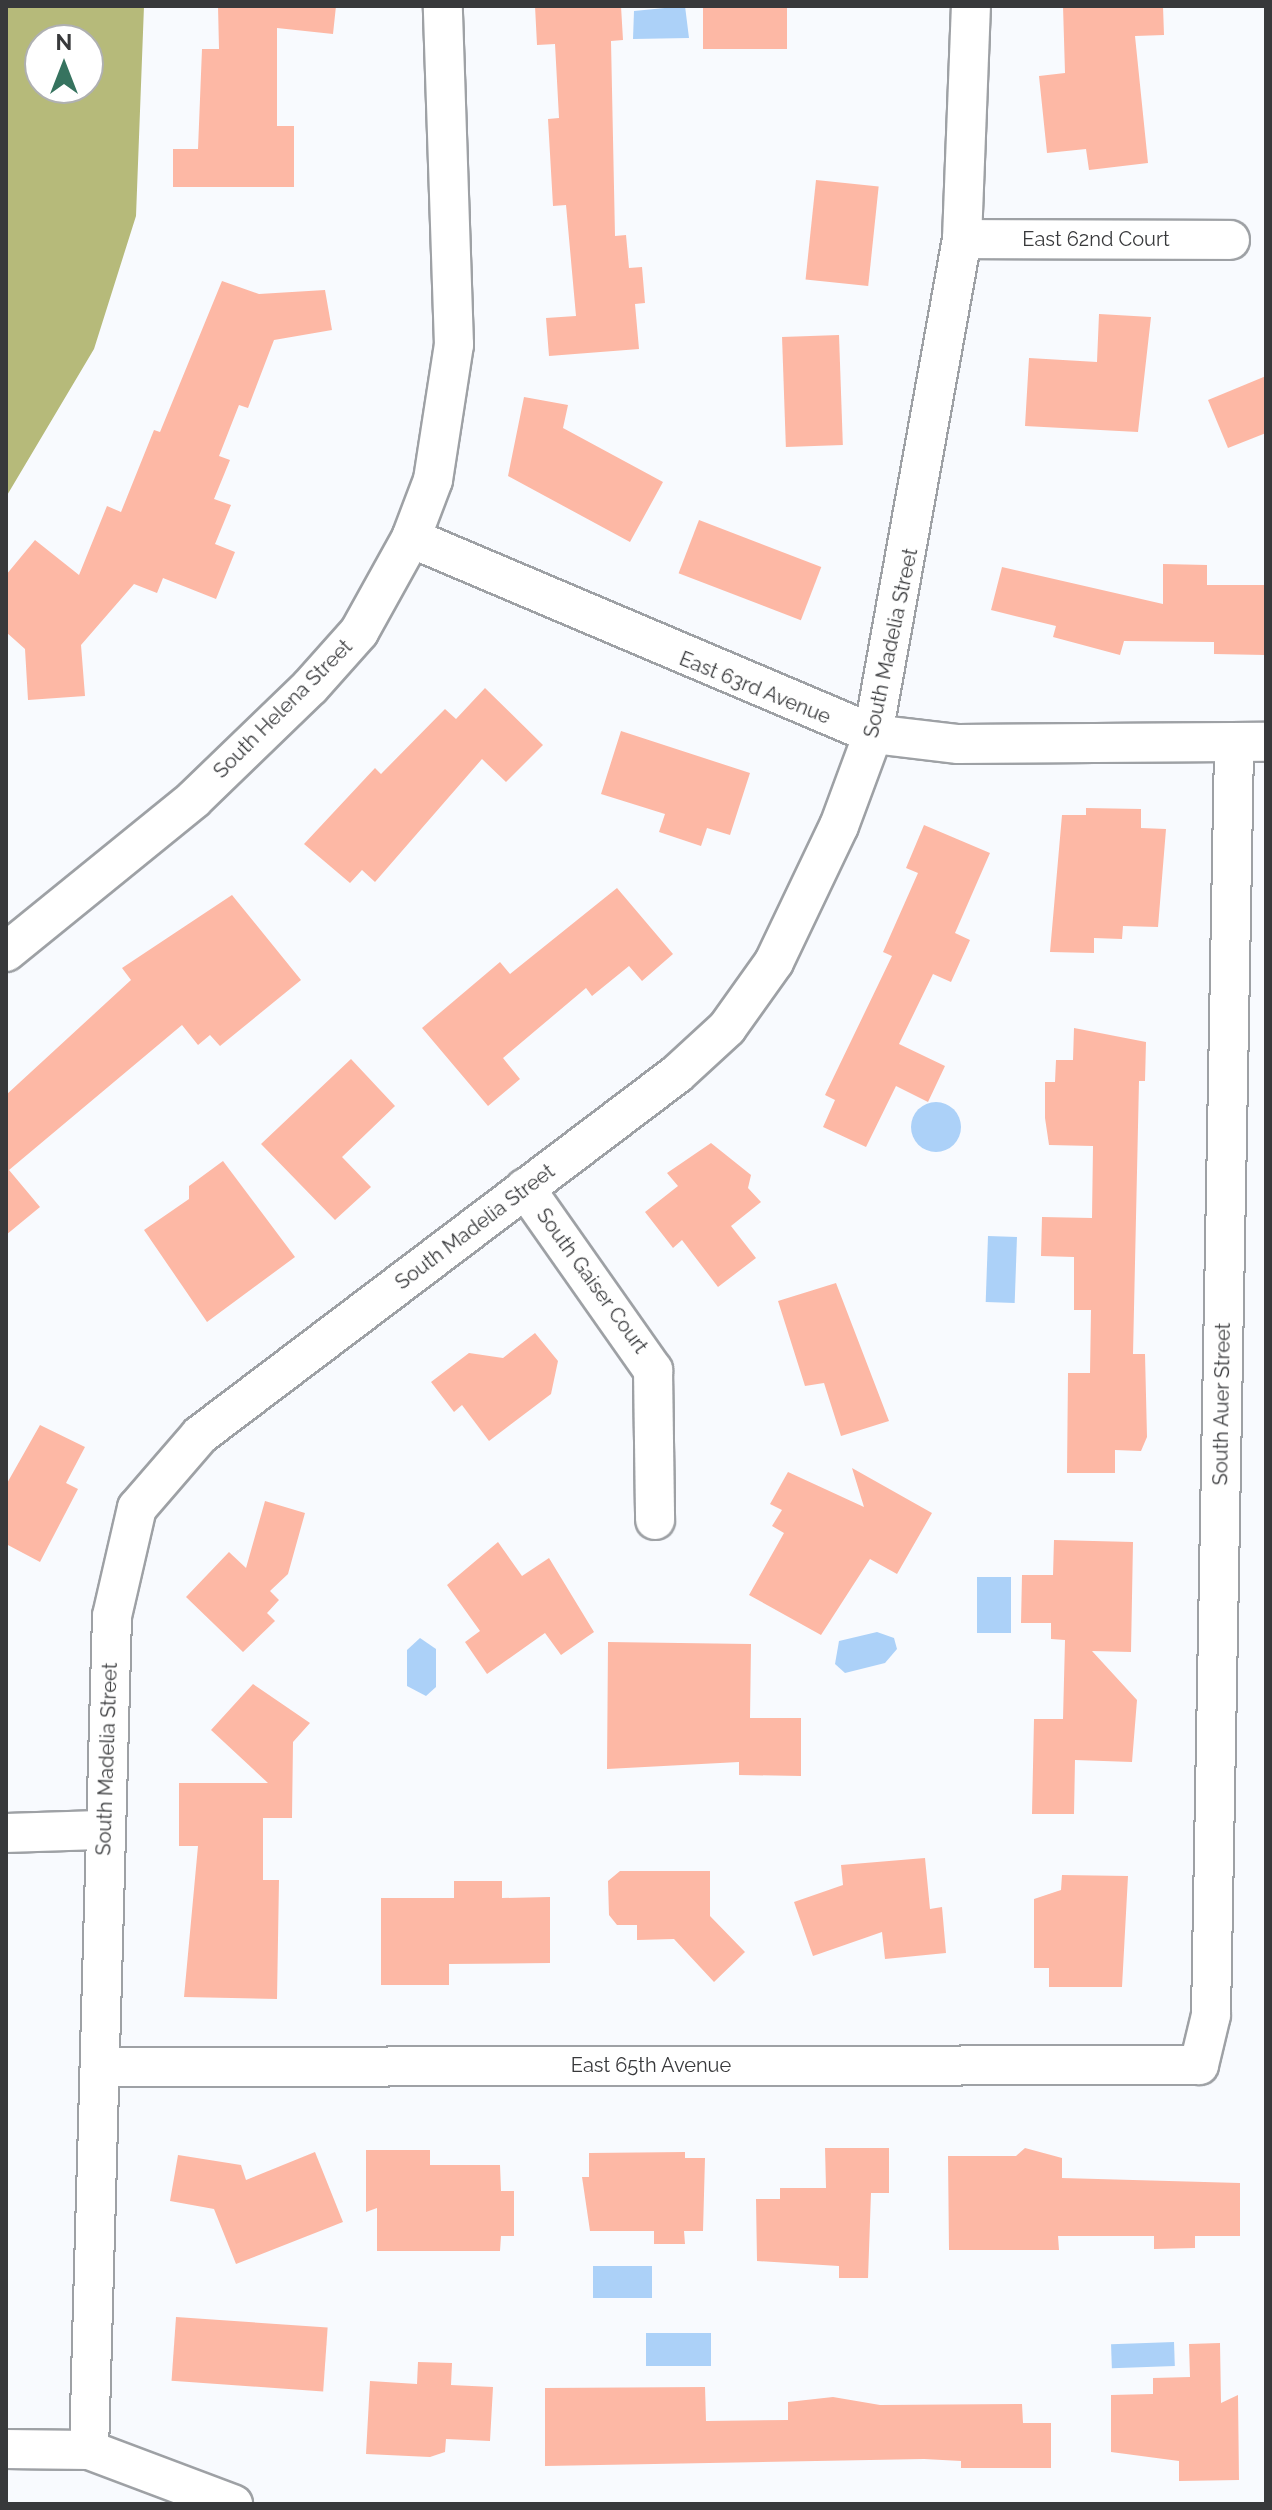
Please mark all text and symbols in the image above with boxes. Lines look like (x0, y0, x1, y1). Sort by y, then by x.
north arrow (24, 24, 104, 104)
text: N (56, 29, 72, 55)
street label: East 62nd Court (1022, 227, 1170, 251)
street label: South Madelia Street (859, 546, 923, 740)
street label: South Helena Street (209, 635, 357, 783)
street label: East 63rd Avenue (676, 647, 834, 729)
street label: South Madelia Street (391, 1159, 559, 1295)
street label: South Gaiser Court (531, 1204, 653, 1358)
street label: South Auer Street (1209, 1322, 1235, 1486)
street label: South Madelia Street (92, 1662, 122, 1856)
street label: East 65th Avenue (570, 2053, 732, 2077)

